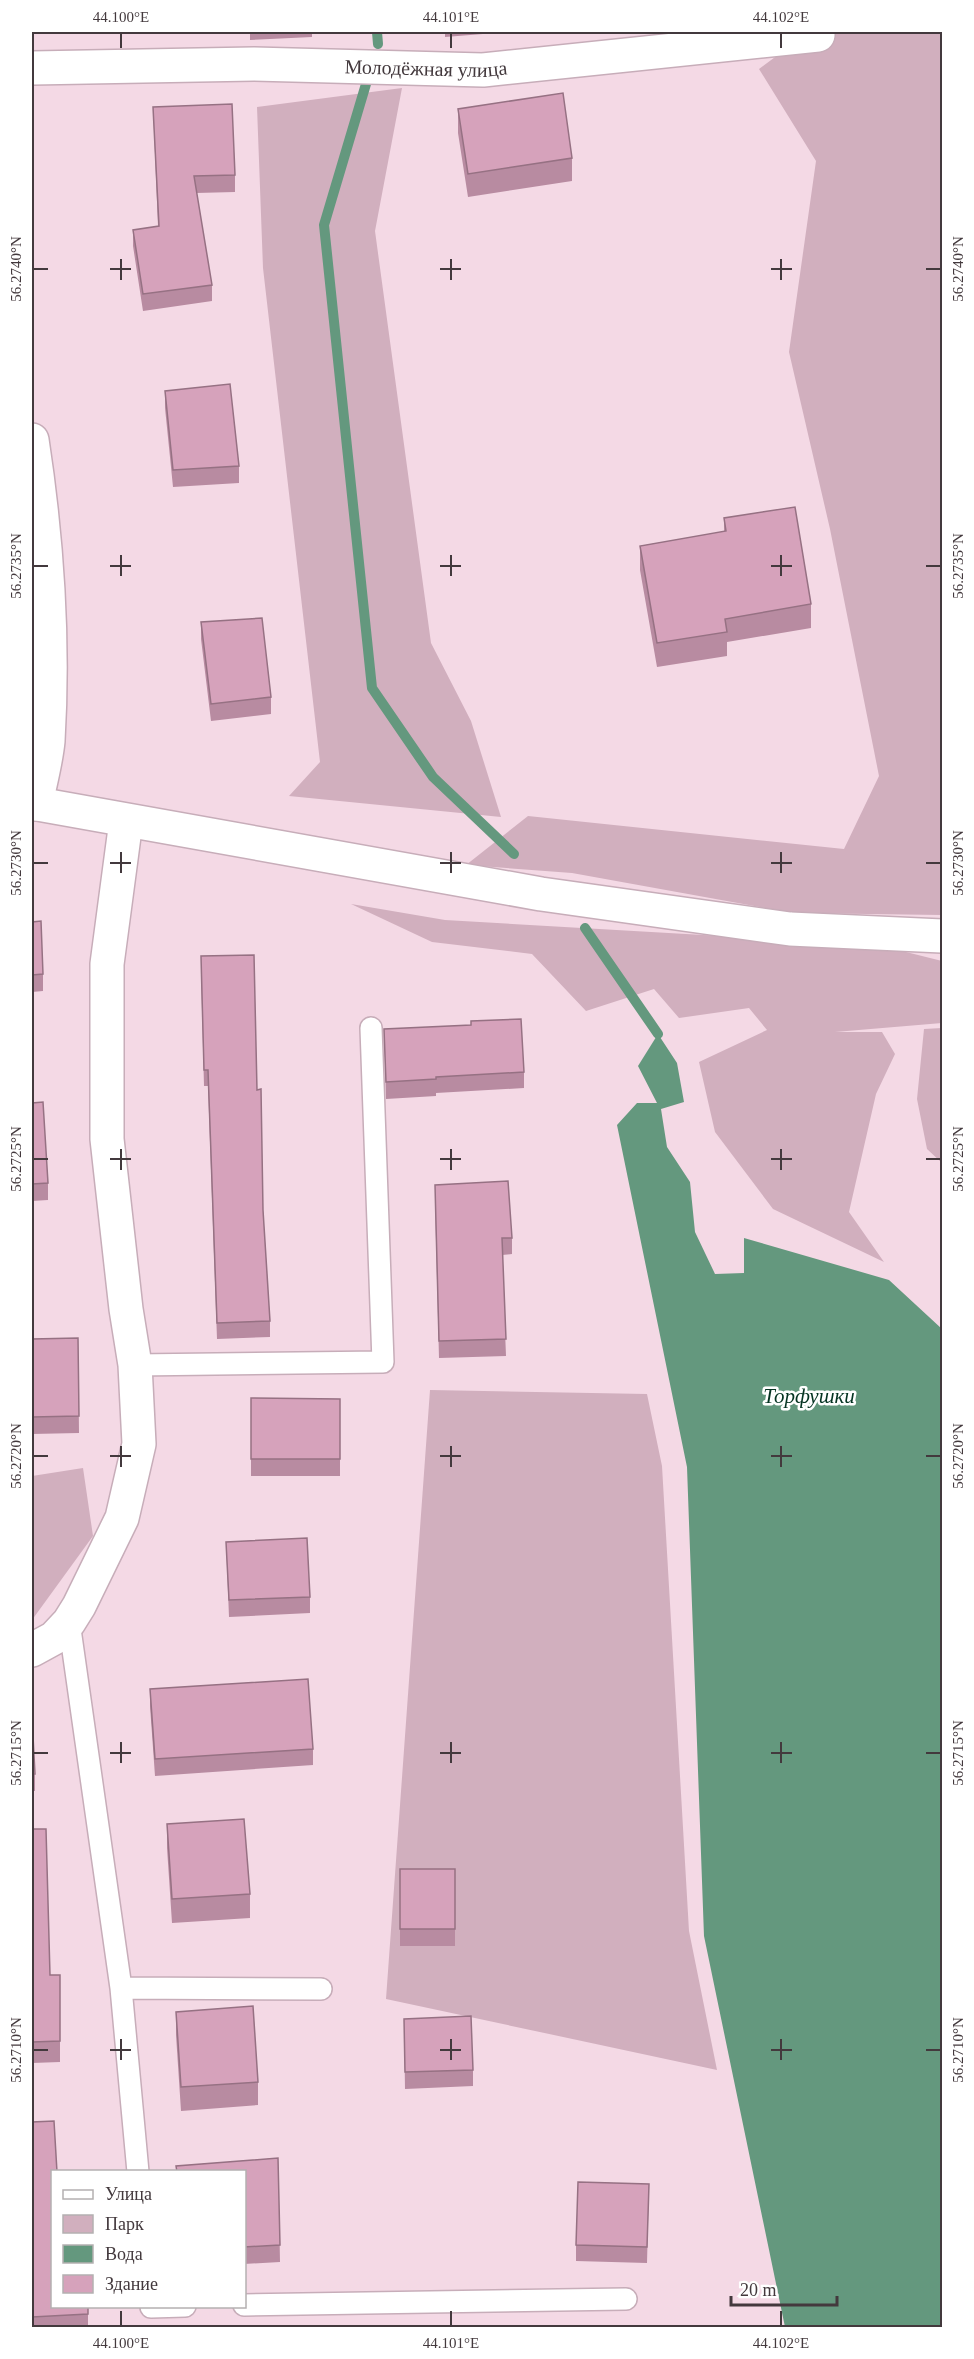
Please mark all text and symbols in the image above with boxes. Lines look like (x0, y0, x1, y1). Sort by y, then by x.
text: 44.100°E (93, 9, 149, 25)
text: 44.101°E (423, 9, 479, 25)
text: 44.102°E (753, 9, 809, 25)
street label: Молодёжная улица (344, 55, 508, 82)
text: 56.2740°N (8, 236, 24, 302)
text: 56.2740°N (950, 236, 966, 302)
text: 56.2735°N (8, 533, 24, 599)
text: 56.2735°N (950, 533, 966, 599)
text: 56.2730°N (8, 830, 24, 896)
text: 56.2730°N (950, 830, 966, 896)
text: 56.2725°N (8, 1126, 24, 1192)
text: 56.2725°N (950, 1126, 966, 1192)
water label: Торфушки (763, 1384, 855, 1408)
text: 56.2720°N (8, 1423, 24, 1489)
text: 56.2720°N (950, 1423, 966, 1489)
text: 56.2715°N (8, 1720, 24, 1786)
text: 56.2715°N (950, 1720, 966, 1786)
text: 56.2710°N (8, 2017, 24, 2083)
text: 56.2710°N (950, 2017, 966, 2083)
legend (51, 2170, 246, 2308)
text: Улица (105, 2184, 152, 2204)
text: Парк (105, 2214, 144, 2234)
text: Вода (105, 2244, 143, 2264)
scale bar (731, 2269, 838, 2307)
text: Здание (105, 2274, 158, 2294)
text: 20 m (740, 2280, 777, 2300)
text: 44.100°E (93, 2335, 149, 2351)
text: 44.101°E (423, 2335, 479, 2351)
text: 44.102°E (753, 2335, 809, 2351)

